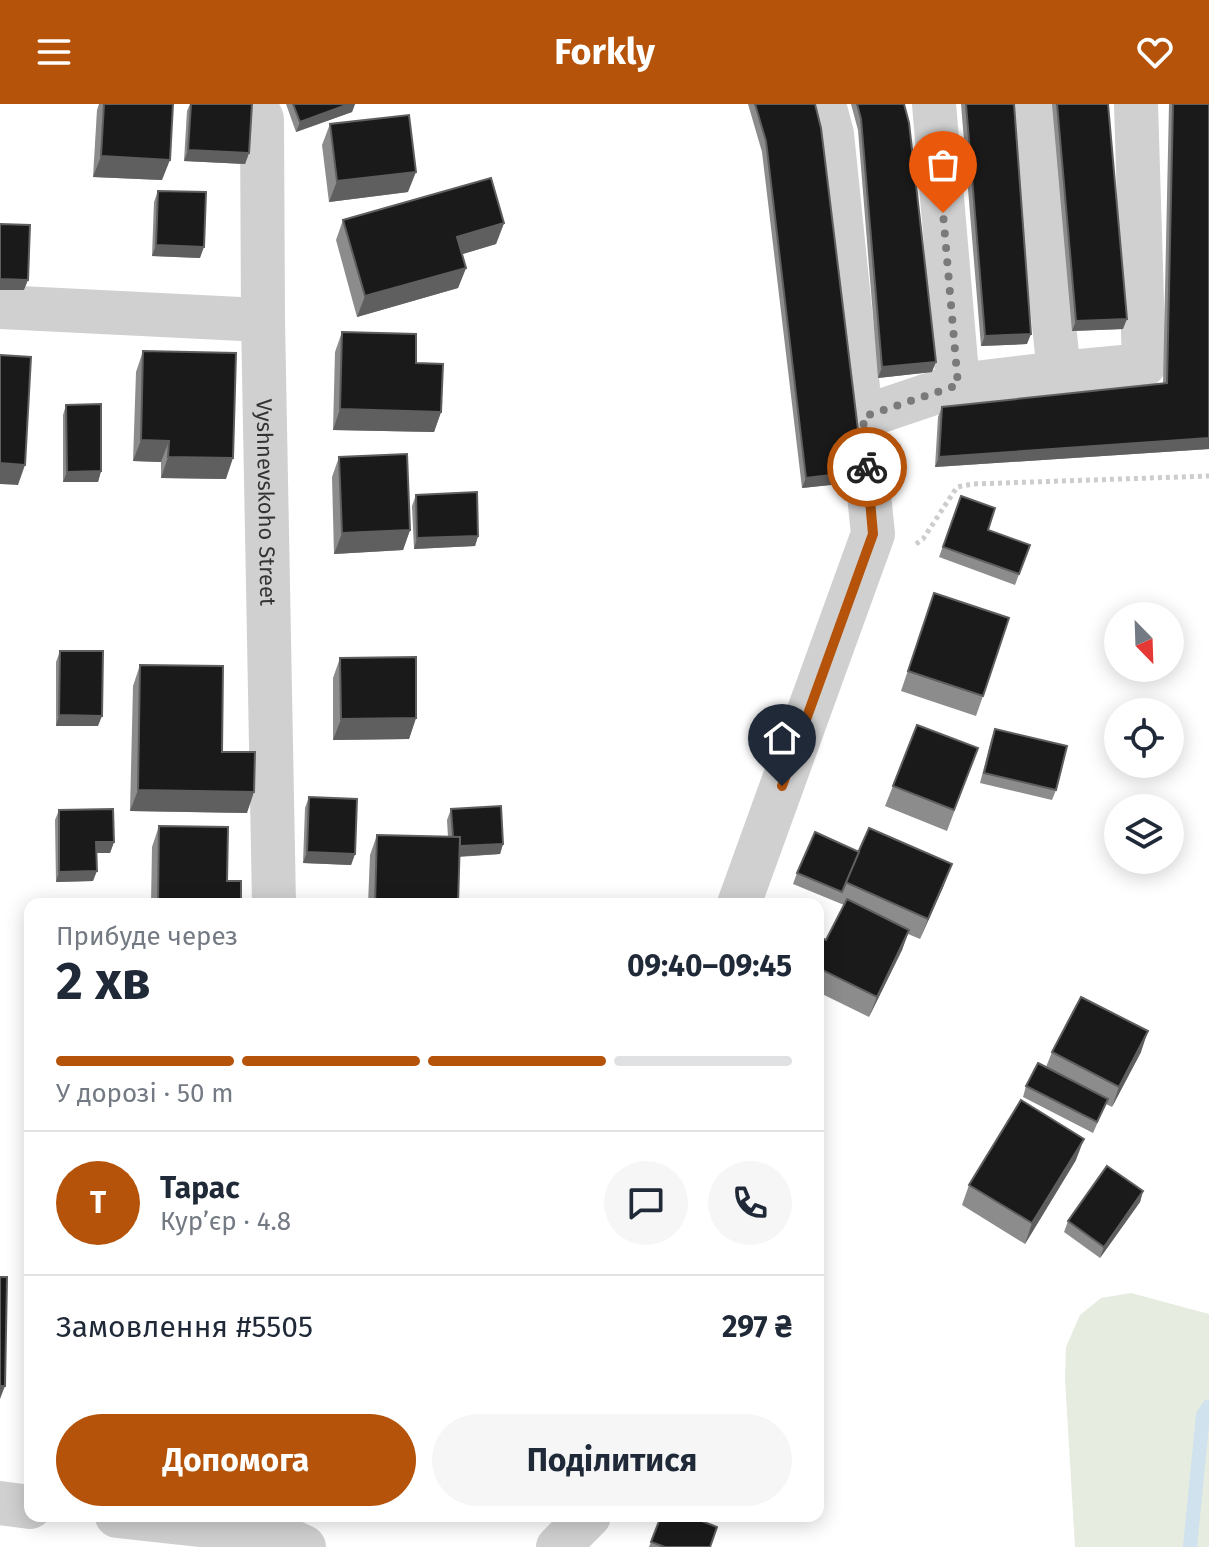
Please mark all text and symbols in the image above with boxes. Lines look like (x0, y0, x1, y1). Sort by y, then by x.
icon: menu (32, 30, 76, 74)
text: Forkly (554, 30, 655, 74)
icon: heart (1133, 30, 1177, 74)
pin (909, 131, 977, 213)
icon: bag (921, 143, 965, 187)
street label: Vyshnevskoho Street (251, 399, 282, 606)
courier (827, 427, 907, 507)
icon: bike (845, 445, 889, 489)
north arrow (1104, 602, 1184, 682)
map controls (1104, 602, 1184, 874)
button: locate (1104, 698, 1184, 778)
pin (748, 704, 816, 786)
icon: home (760, 716, 804, 760)
button: layers (1104, 794, 1184, 874)
text: Прибуде через (56, 921, 238, 952)
text: 09:40–09:45 (627, 948, 792, 984)
text: 2 хв (56, 950, 151, 1013)
text: У дорозі · 50 m (56, 1078, 234, 1109)
button: chat (604, 1161, 688, 1245)
button: phone (708, 1161, 792, 1245)
text: Тарас (160, 1170, 240, 1206)
text: Т (90, 1185, 106, 1221)
text: Кур’єр · 4.8 (160, 1206, 291, 1237)
text: Замовлення #5505 (56, 1309, 313, 1345)
text: 297 ₴ (722, 1309, 792, 1345)
button: Допомога (56, 1414, 416, 1506)
button: Поділитися (432, 1414, 792, 1506)

